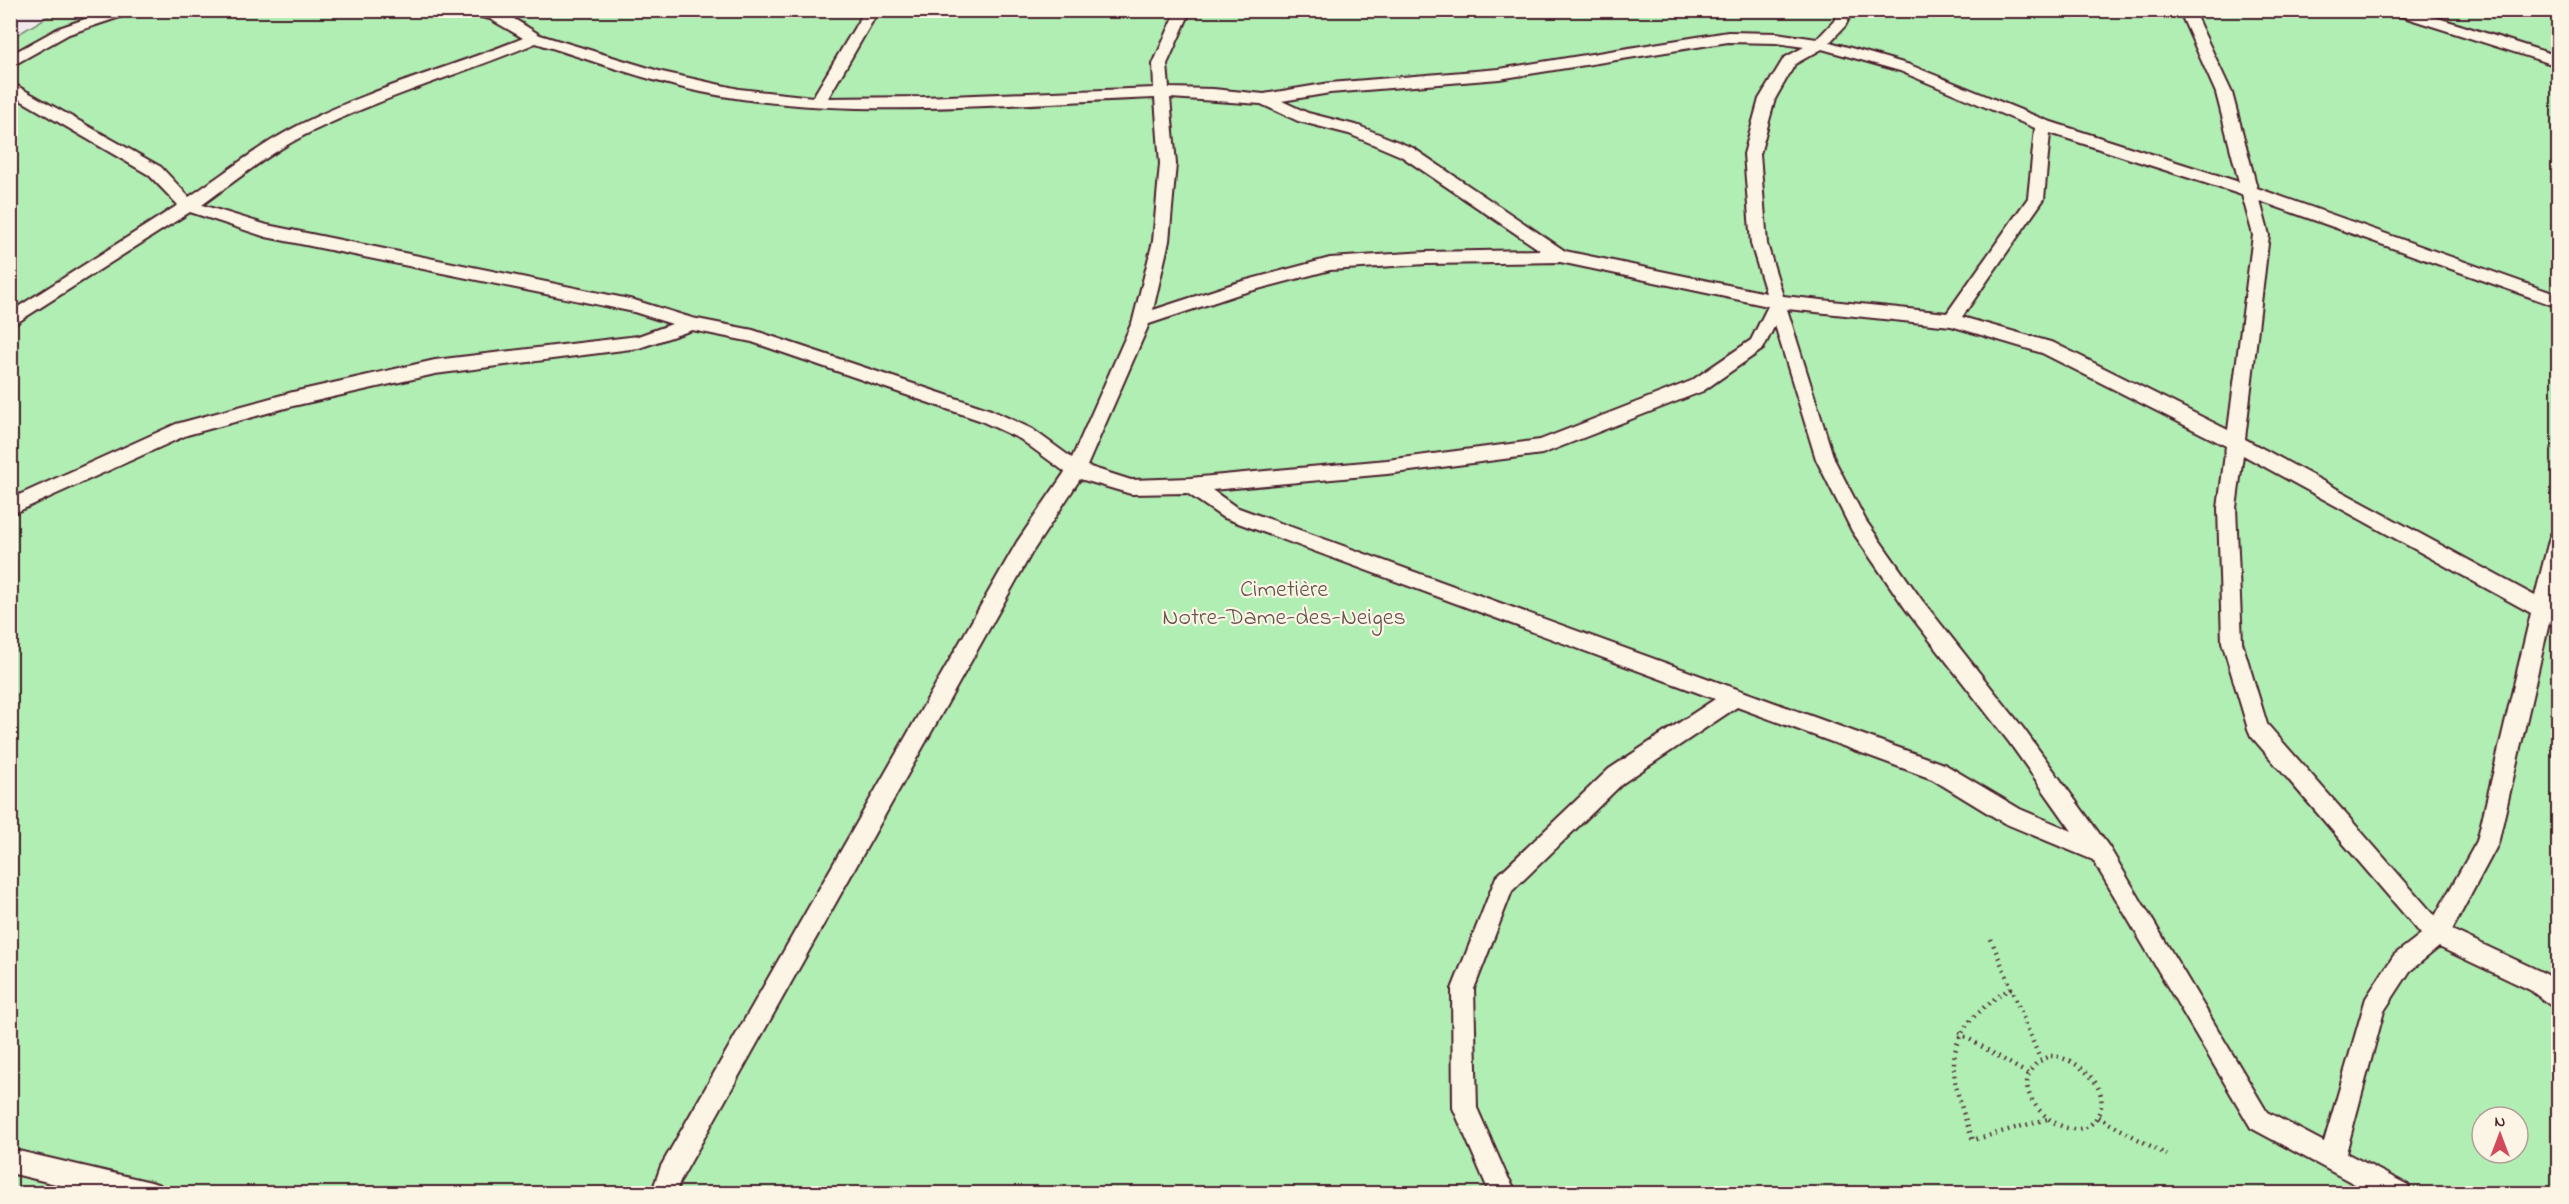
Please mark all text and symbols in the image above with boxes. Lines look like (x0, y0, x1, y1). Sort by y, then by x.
park label: Cimetière Notre-Dame-des-Neiges (1162, 573, 1406, 636)
north arrow (2470, 1105, 2530, 1165)
text: N (2495, 1110, 2506, 1134)

